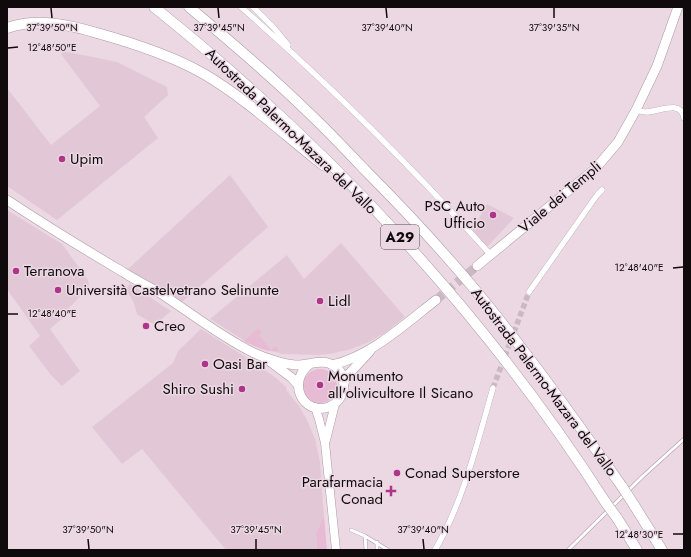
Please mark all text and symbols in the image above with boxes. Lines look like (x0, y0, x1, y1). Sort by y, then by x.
text: 37°39'50"N (26, 20, 78, 35)
text: 37°39'45"N (193, 20, 245, 35)
text: 37°39'40"N (361, 20, 413, 35)
text: 37°39'35"N (529, 20, 579, 35)
text: 12°48'50"E (28, 40, 76, 55)
street label: Autostrada Palermo-Mazara del Vallo (200, 43, 382, 219)
place label: Upim (70, 148, 104, 170)
marker: Upim (57, 154, 67, 164)
street label: Viale dei Templi (514, 156, 606, 238)
place label: PSC Auto Ufficio (425, 195, 485, 234)
marker: PSC Auto Ufficio (488, 210, 498, 220)
road number: A29 (381, 225, 419, 249)
place label: Terranova (24, 260, 84, 282)
text: 12°48'40"E (614, 260, 664, 275)
marker: Terranova (11, 266, 21, 276)
place label: Università Castelvetrano Selinunte (66, 279, 279, 301)
street label: Autostrada Palermo-Mazara del Vallo (466, 283, 622, 481)
marker: Università Castelvetrano Selinunte (53, 285, 63, 295)
place label: Lidl (328, 290, 351, 312)
marker: Lidl (315, 296, 325, 306)
text: 12°48'40"E (27, 306, 77, 321)
place label: Creo (154, 315, 185, 337)
marker: Creo (141, 321, 151, 331)
place label: Oasi Bar (213, 353, 268, 375)
marker: Oasi Bar (200, 359, 210, 369)
place label: Monumento all'olivicultore Il Sicano (328, 365, 473, 404)
place label: Shiro Sushi (162, 378, 234, 400)
marker: Monumento all'olivicultore Il Sicano (315, 380, 325, 390)
marker: Shiro Sushi (237, 384, 247, 394)
place label: Conad Superstore (405, 462, 520, 484)
marker: Conad Superstore (392, 468, 402, 478)
place label: Parafarmacia Conad (302, 471, 383, 510)
marker: Parafarmacia Conad (386, 486, 396, 496)
text: 37°39'50"N (62, 522, 114, 537)
text: 37°39'45"N (230, 522, 282, 537)
text: 37°39'40"N (397, 522, 449, 537)
text: 12°48'30"E (615, 527, 663, 542)

